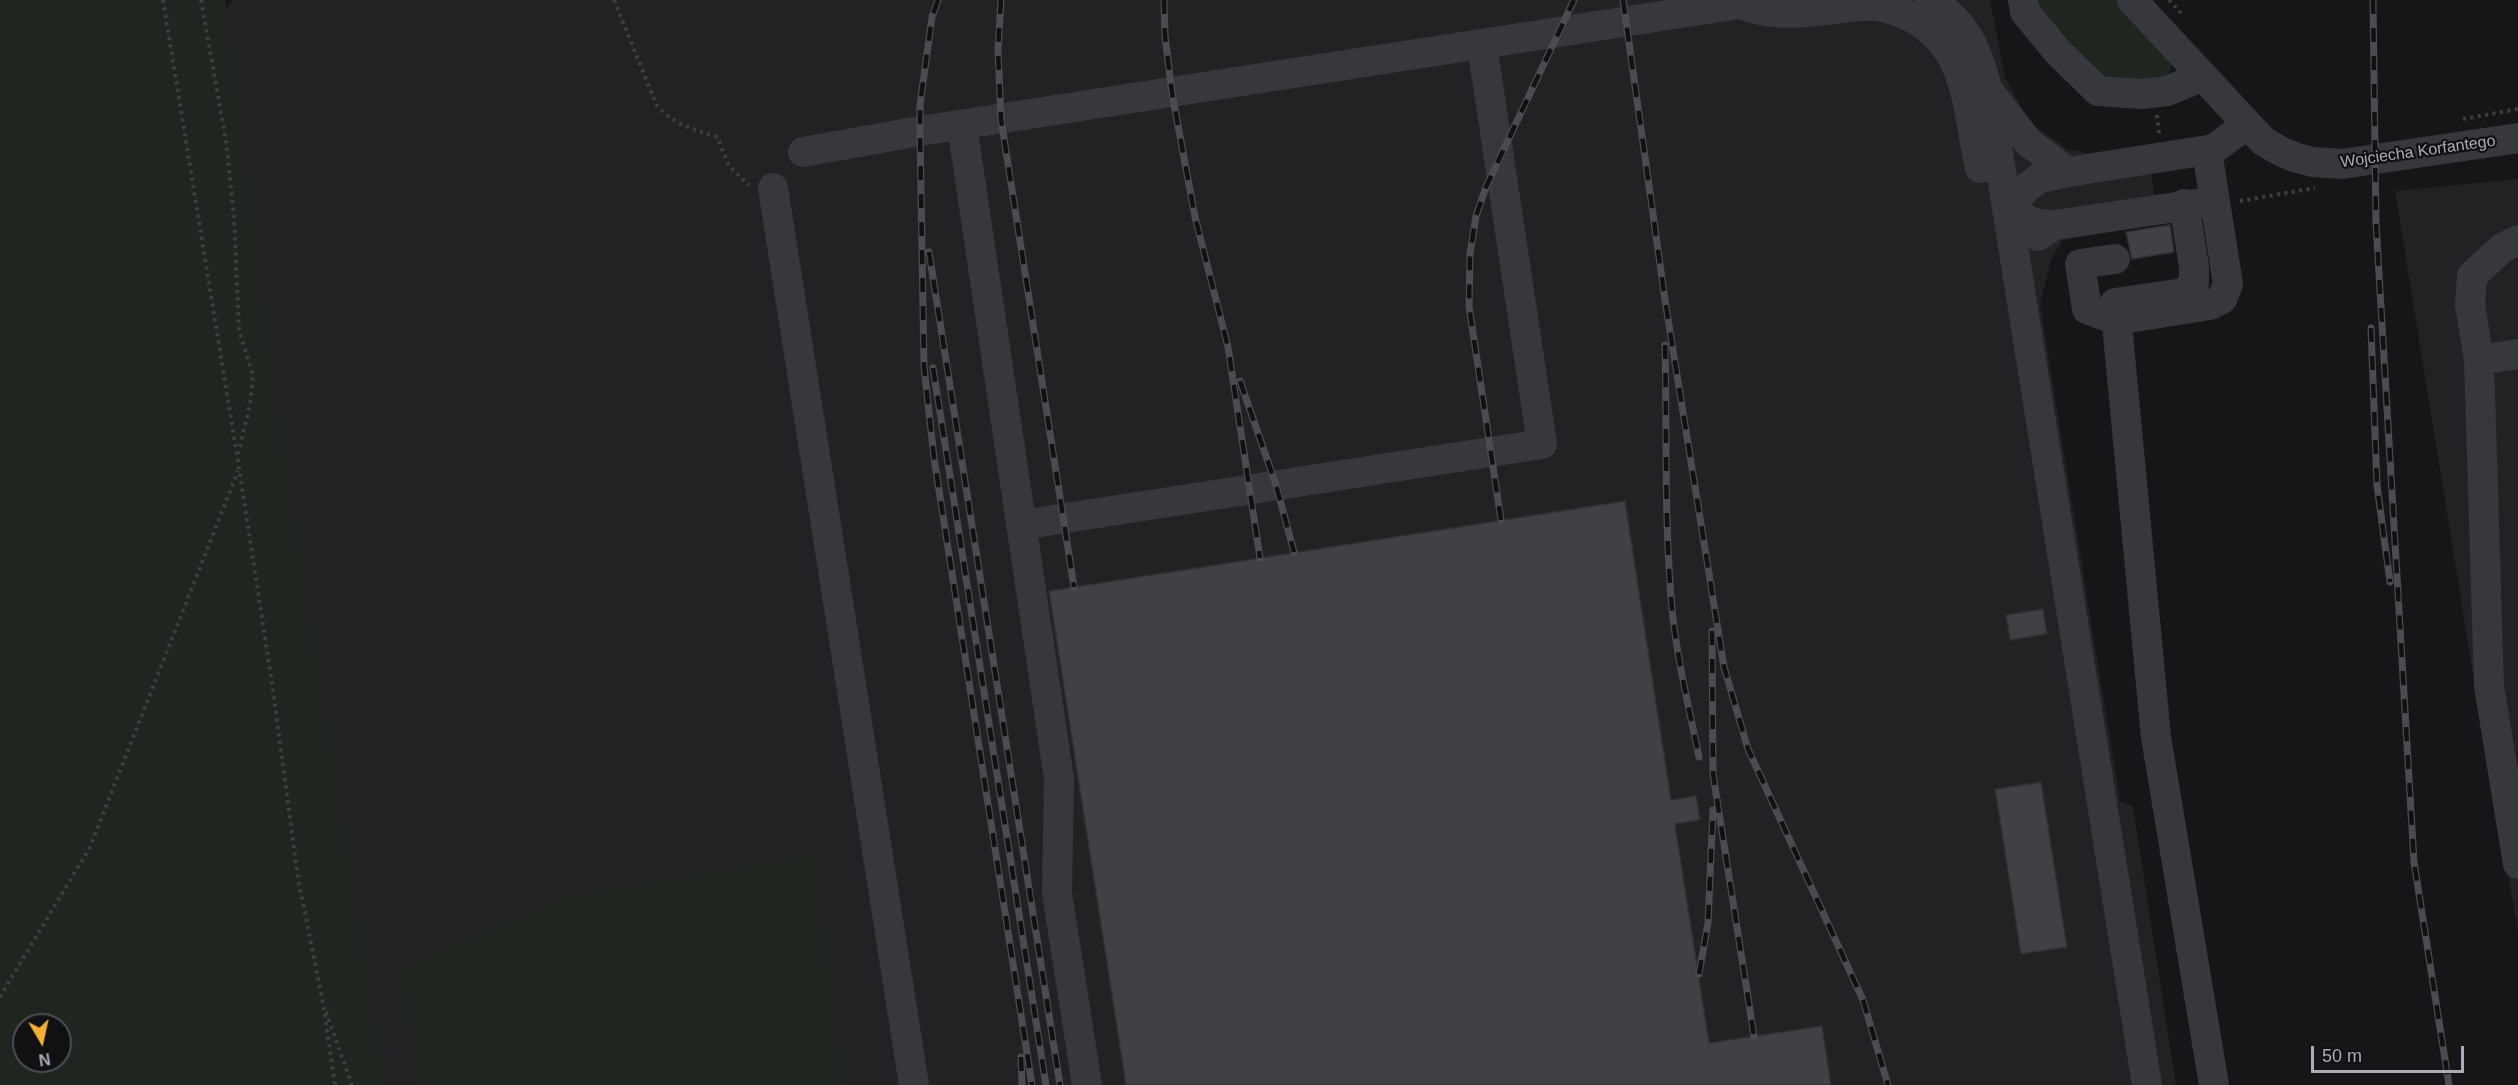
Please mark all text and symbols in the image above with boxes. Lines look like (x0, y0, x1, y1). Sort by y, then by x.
street label: Wojciecha Korfantego (2339, 132, 2497, 172)
north arrow (12, 1013, 72, 1073)
scale bar (2314, 1034, 2467, 1072)
text: 50 m (2322, 1046, 2362, 1066)
text: N (38, 1050, 52, 1069)

